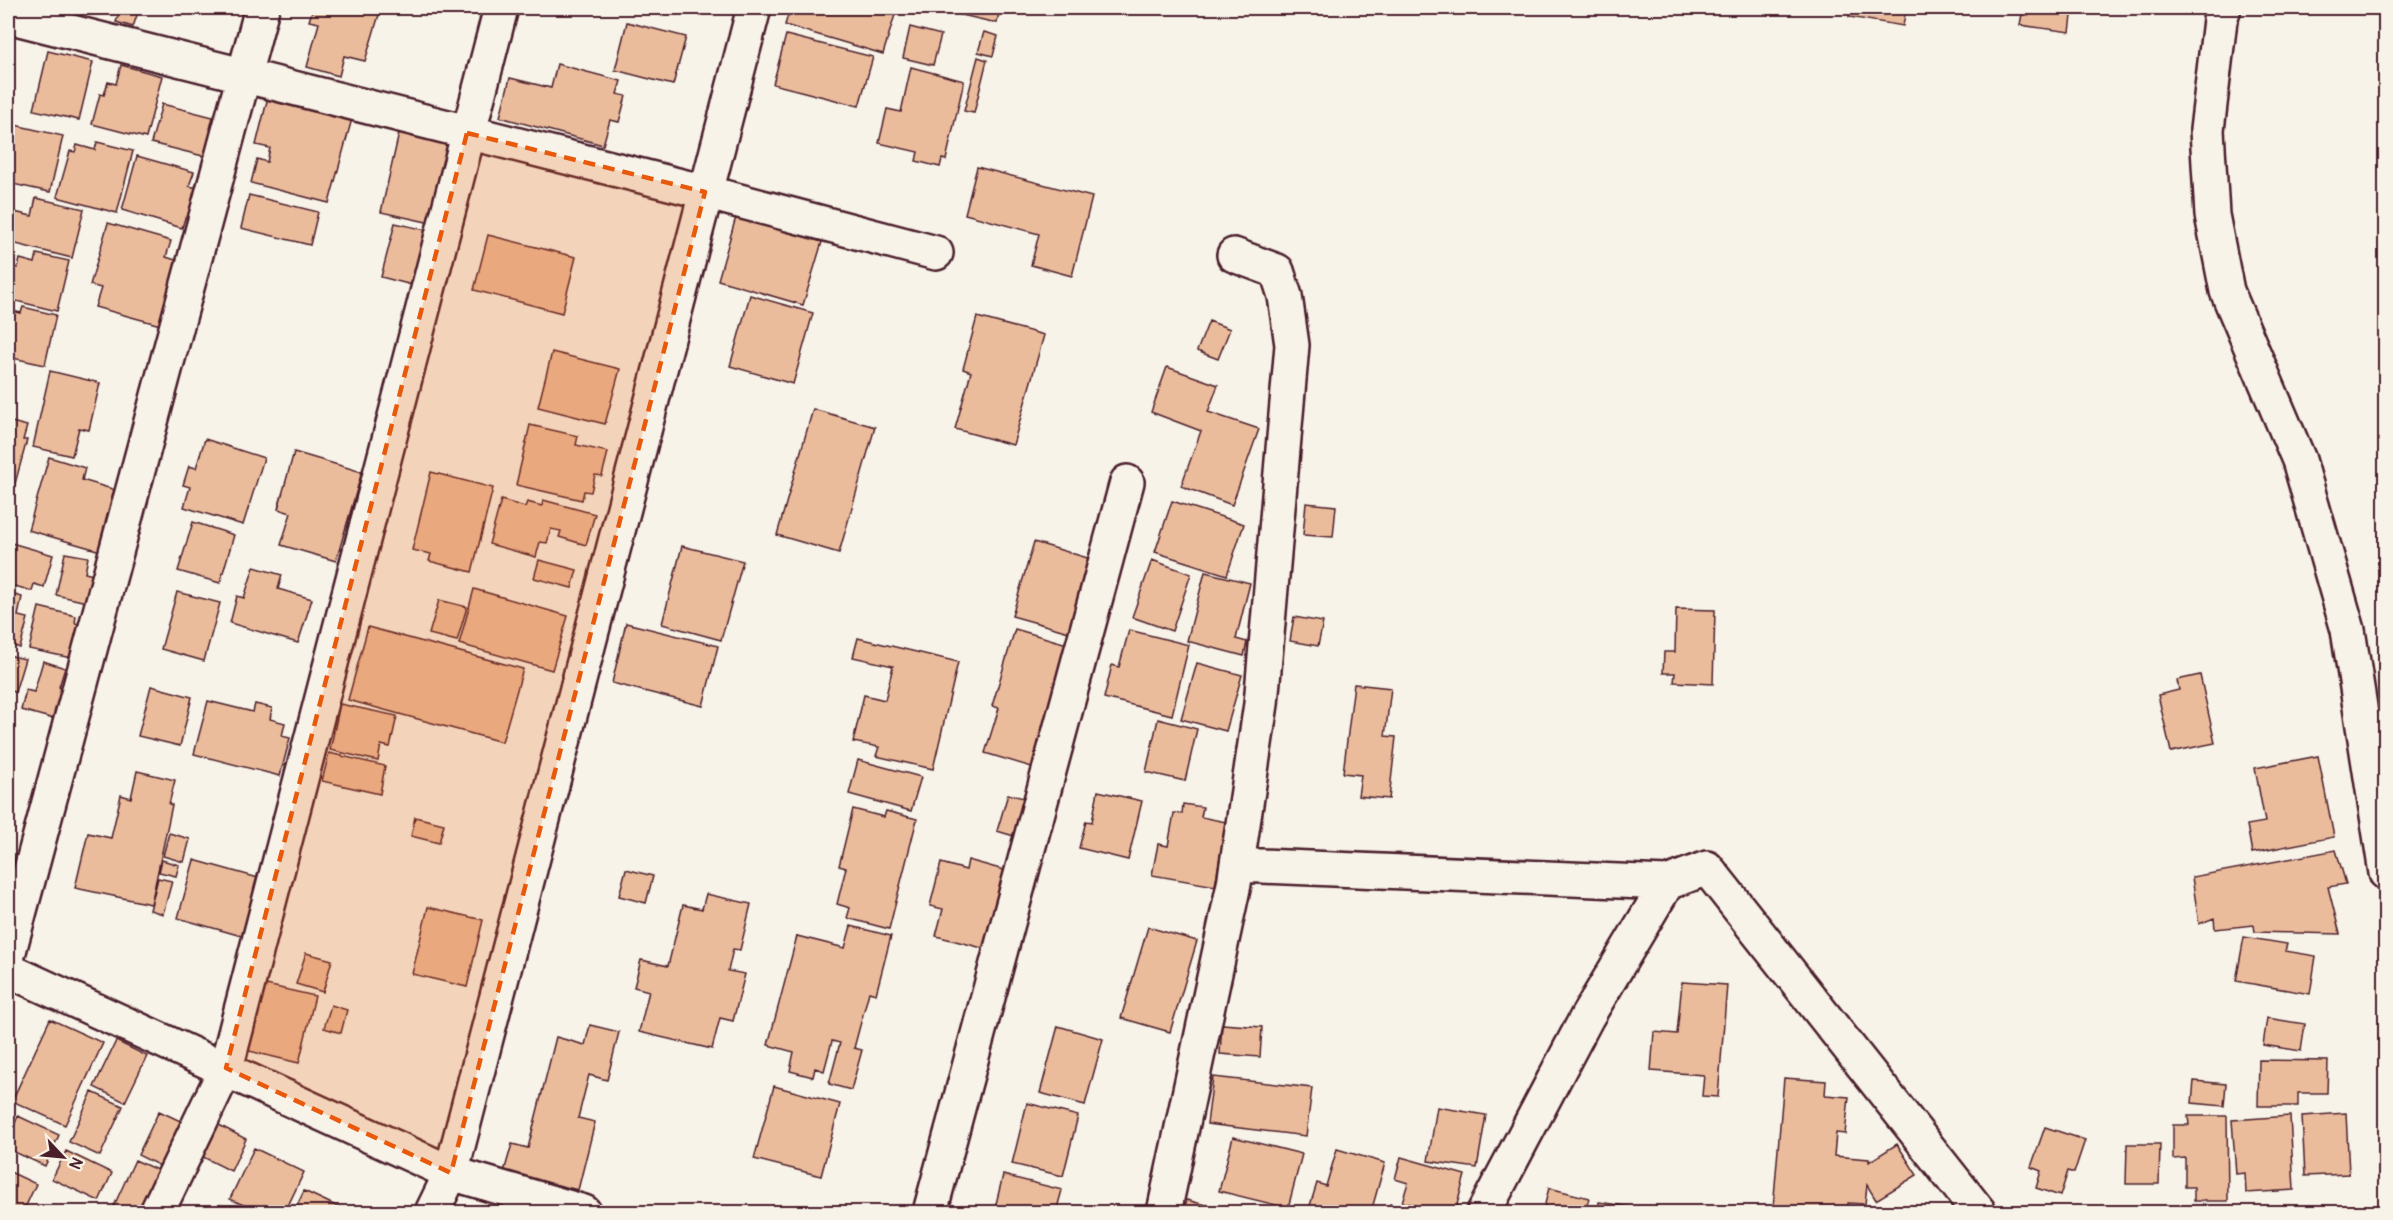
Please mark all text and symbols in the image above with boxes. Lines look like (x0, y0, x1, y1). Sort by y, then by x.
north arrow (33, 1127, 93, 1187)
text: N (64, 1154, 87, 1173)

